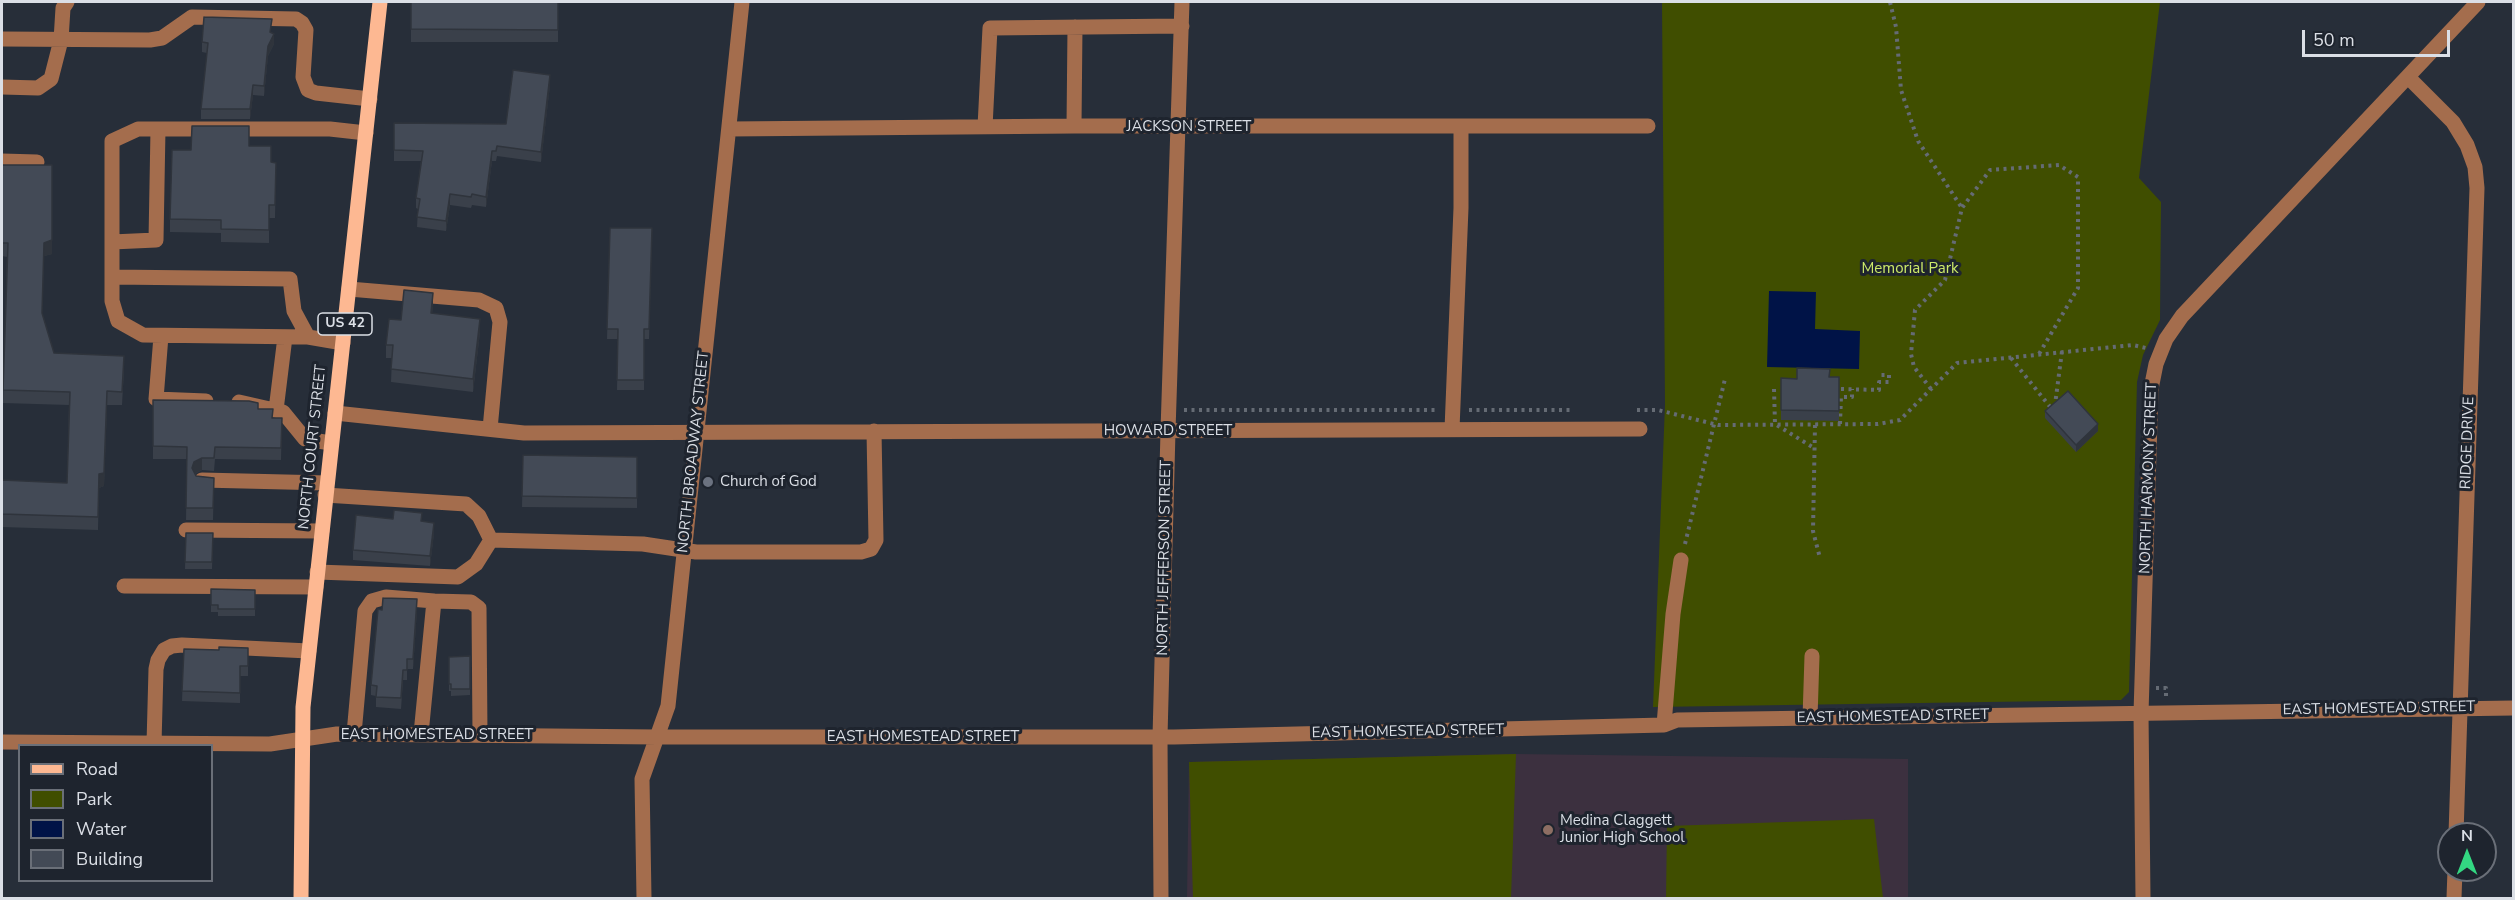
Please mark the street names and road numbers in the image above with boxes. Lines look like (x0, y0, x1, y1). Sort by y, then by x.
street label: JACKSON STREET (1127, 118, 1251, 136)
road number: US 42 (318, 313, 372, 335)
street label: NORTH BROADWAY STREET (674, 350, 714, 554)
street label: NORTH COURT STREET (295, 364, 331, 530)
street label: NORTH HARMONY STREET (2137, 382, 2161, 574)
street label: RIDGE DRIVE (2457, 396, 2479, 490)
street label: HOWARD STREET (1104, 422, 1232, 440)
street label: NORTH JEFFERSON STREET (1154, 460, 1176, 656)
street label: EAST HOMESTEAD STREET (2283, 698, 2475, 720)
street label: EAST HOMESTEAD STREET (1797, 706, 1989, 728)
street label: EAST HOMESTEAD STREET (1312, 721, 1504, 743)
street label: EAST HOMESTEAD STREET (341, 726, 533, 744)
street label: EAST HOMESTEAD STREET (827, 728, 1019, 746)

